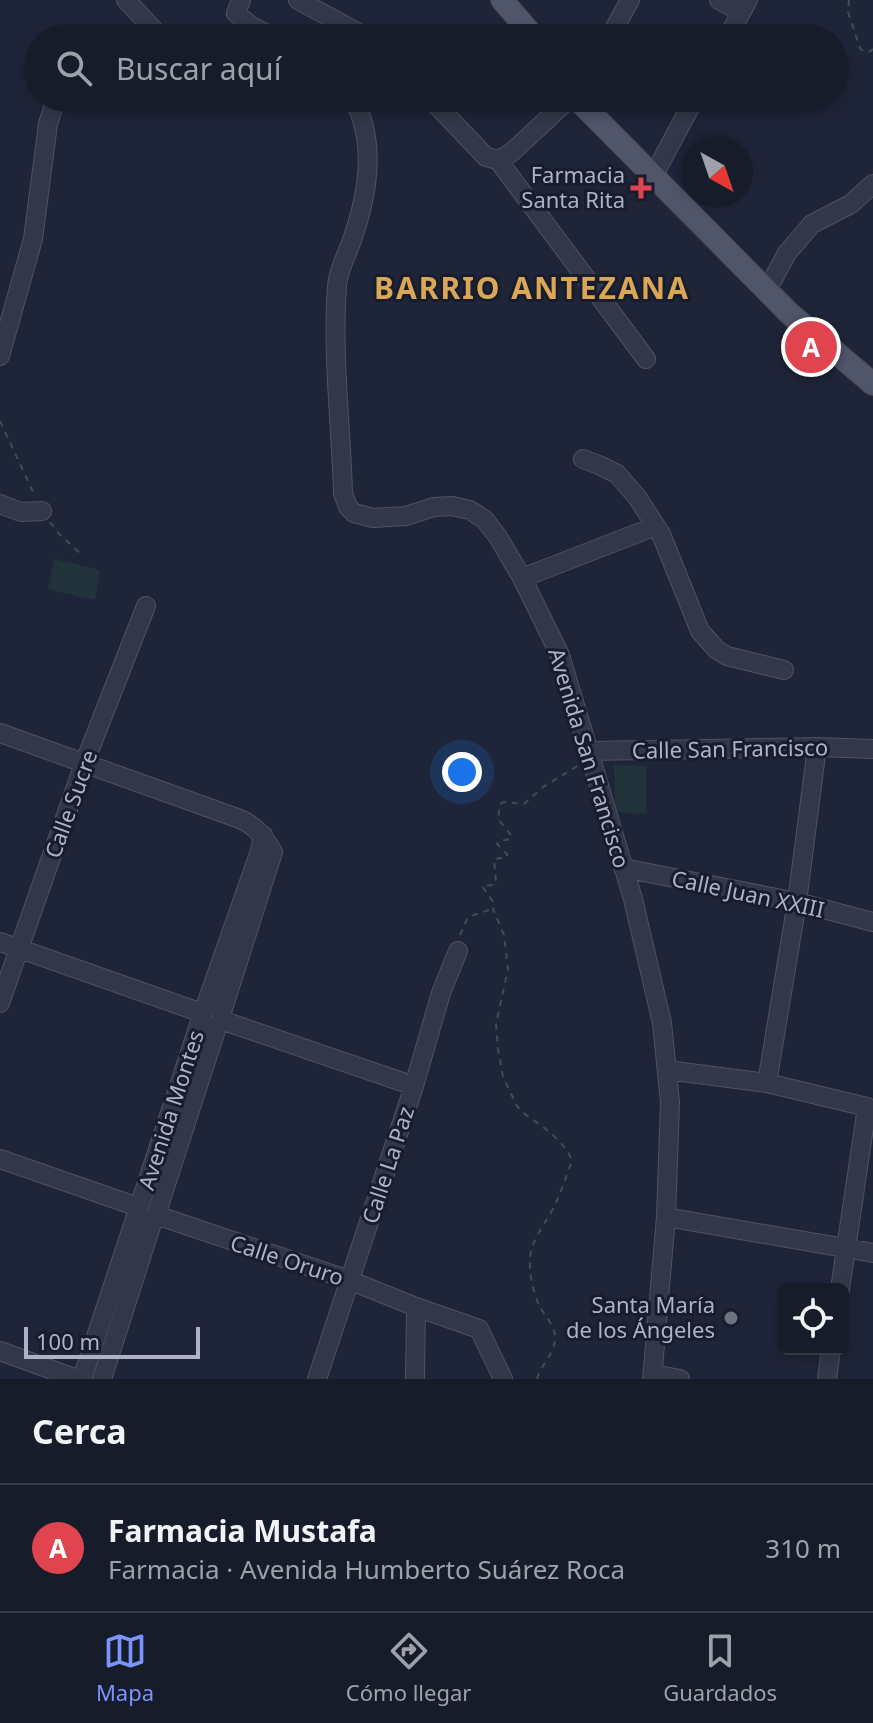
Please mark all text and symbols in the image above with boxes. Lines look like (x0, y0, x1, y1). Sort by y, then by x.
search box (24, 24, 849, 112)
icon: search (52, 46, 96, 90)
text: Buscar aquí (116, 48, 281, 89)
north arrow (681, 136, 753, 208)
place label: Farmacia Santa Rita (521, 159, 625, 214)
marker: Farmacia Santa Rita (632, 179, 650, 197)
district label: BARRIO ANTEZANA (374, 267, 690, 308)
pin: A (785, 317, 837, 377)
street label: Avenida San Francisco (542, 644, 638, 872)
street label: Calle San Francisco (632, 731, 828, 765)
street label: Calle Sucre (37, 745, 103, 862)
your location (442, 752, 482, 792)
street label: Calle Juan XXIII (669, 862, 827, 924)
street label: Avenida Montes (130, 1026, 210, 1193)
street label: Calle La Paz (354, 1102, 420, 1227)
street label: Calle Oruro (227, 1227, 348, 1291)
map controls (777, 1283, 849, 1355)
button: locate (777, 1283, 849, 1355)
place label: Santa María de los Ángeles (566, 1289, 715, 1344)
marker: Santa María de los Ángeles (722, 1309, 740, 1327)
scale bar (24, 1323, 200, 1359)
text: 100 m (36, 1326, 100, 1356)
text: Cerca (32, 1408, 127, 1454)
text: Farmacia Mustafa (108, 1510, 377, 1551)
text: A (49, 1530, 67, 1566)
text: 310 m (765, 1530, 841, 1566)
text: Farmacia · Avenida Humberto Suárez Roca (108, 1551, 625, 1587)
tab: Mapa (96, 1629, 154, 1707)
tab: Cómo llegar (346, 1629, 471, 1707)
tab: Guardados (663, 1629, 777, 1707)

